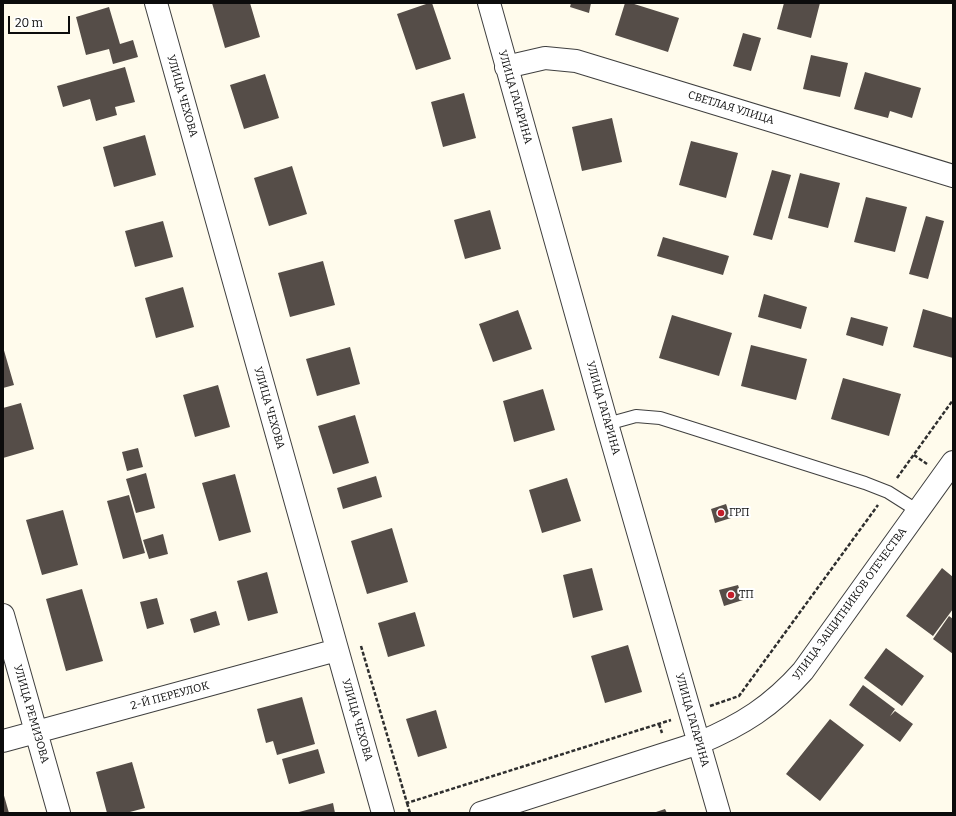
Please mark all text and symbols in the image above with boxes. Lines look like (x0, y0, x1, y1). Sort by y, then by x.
scale bar (10, 8, 72, 34)
text: 20 m (15, 16, 43, 30)
street label: УЛИЦА ГАГАРИНА (495, 48, 535, 146)
street label: УЛИЦА ЧЕХОВА (164, 53, 200, 139)
street label: СВЕТЛАЯ УЛИЦА (686, 89, 776, 127)
street label: УЛИЦА ГАГАРИНА (583, 359, 623, 457)
street label: УЛИЦА ЧЕХОВА (251, 365, 287, 451)
place label: ГРП (729, 506, 750, 520)
marker: ГРП (716, 508, 726, 518)
street label: УЛИЦА ЗАЩИТНИКОВ ОТЕЧЕСТВА (790, 525, 910, 683)
place label: ТП (739, 588, 754, 602)
marker: ТП (726, 590, 736, 600)
street label: УЛИЦА РЕМИЗОВА (11, 663, 51, 765)
street label: УЛИЦА ГАГАРИНА (672, 671, 712, 769)
street label: УЛИЦА ЧЕХОВА (339, 677, 375, 763)
street label: 2-Й ПЕРЕУЛОК (129, 679, 211, 713)

